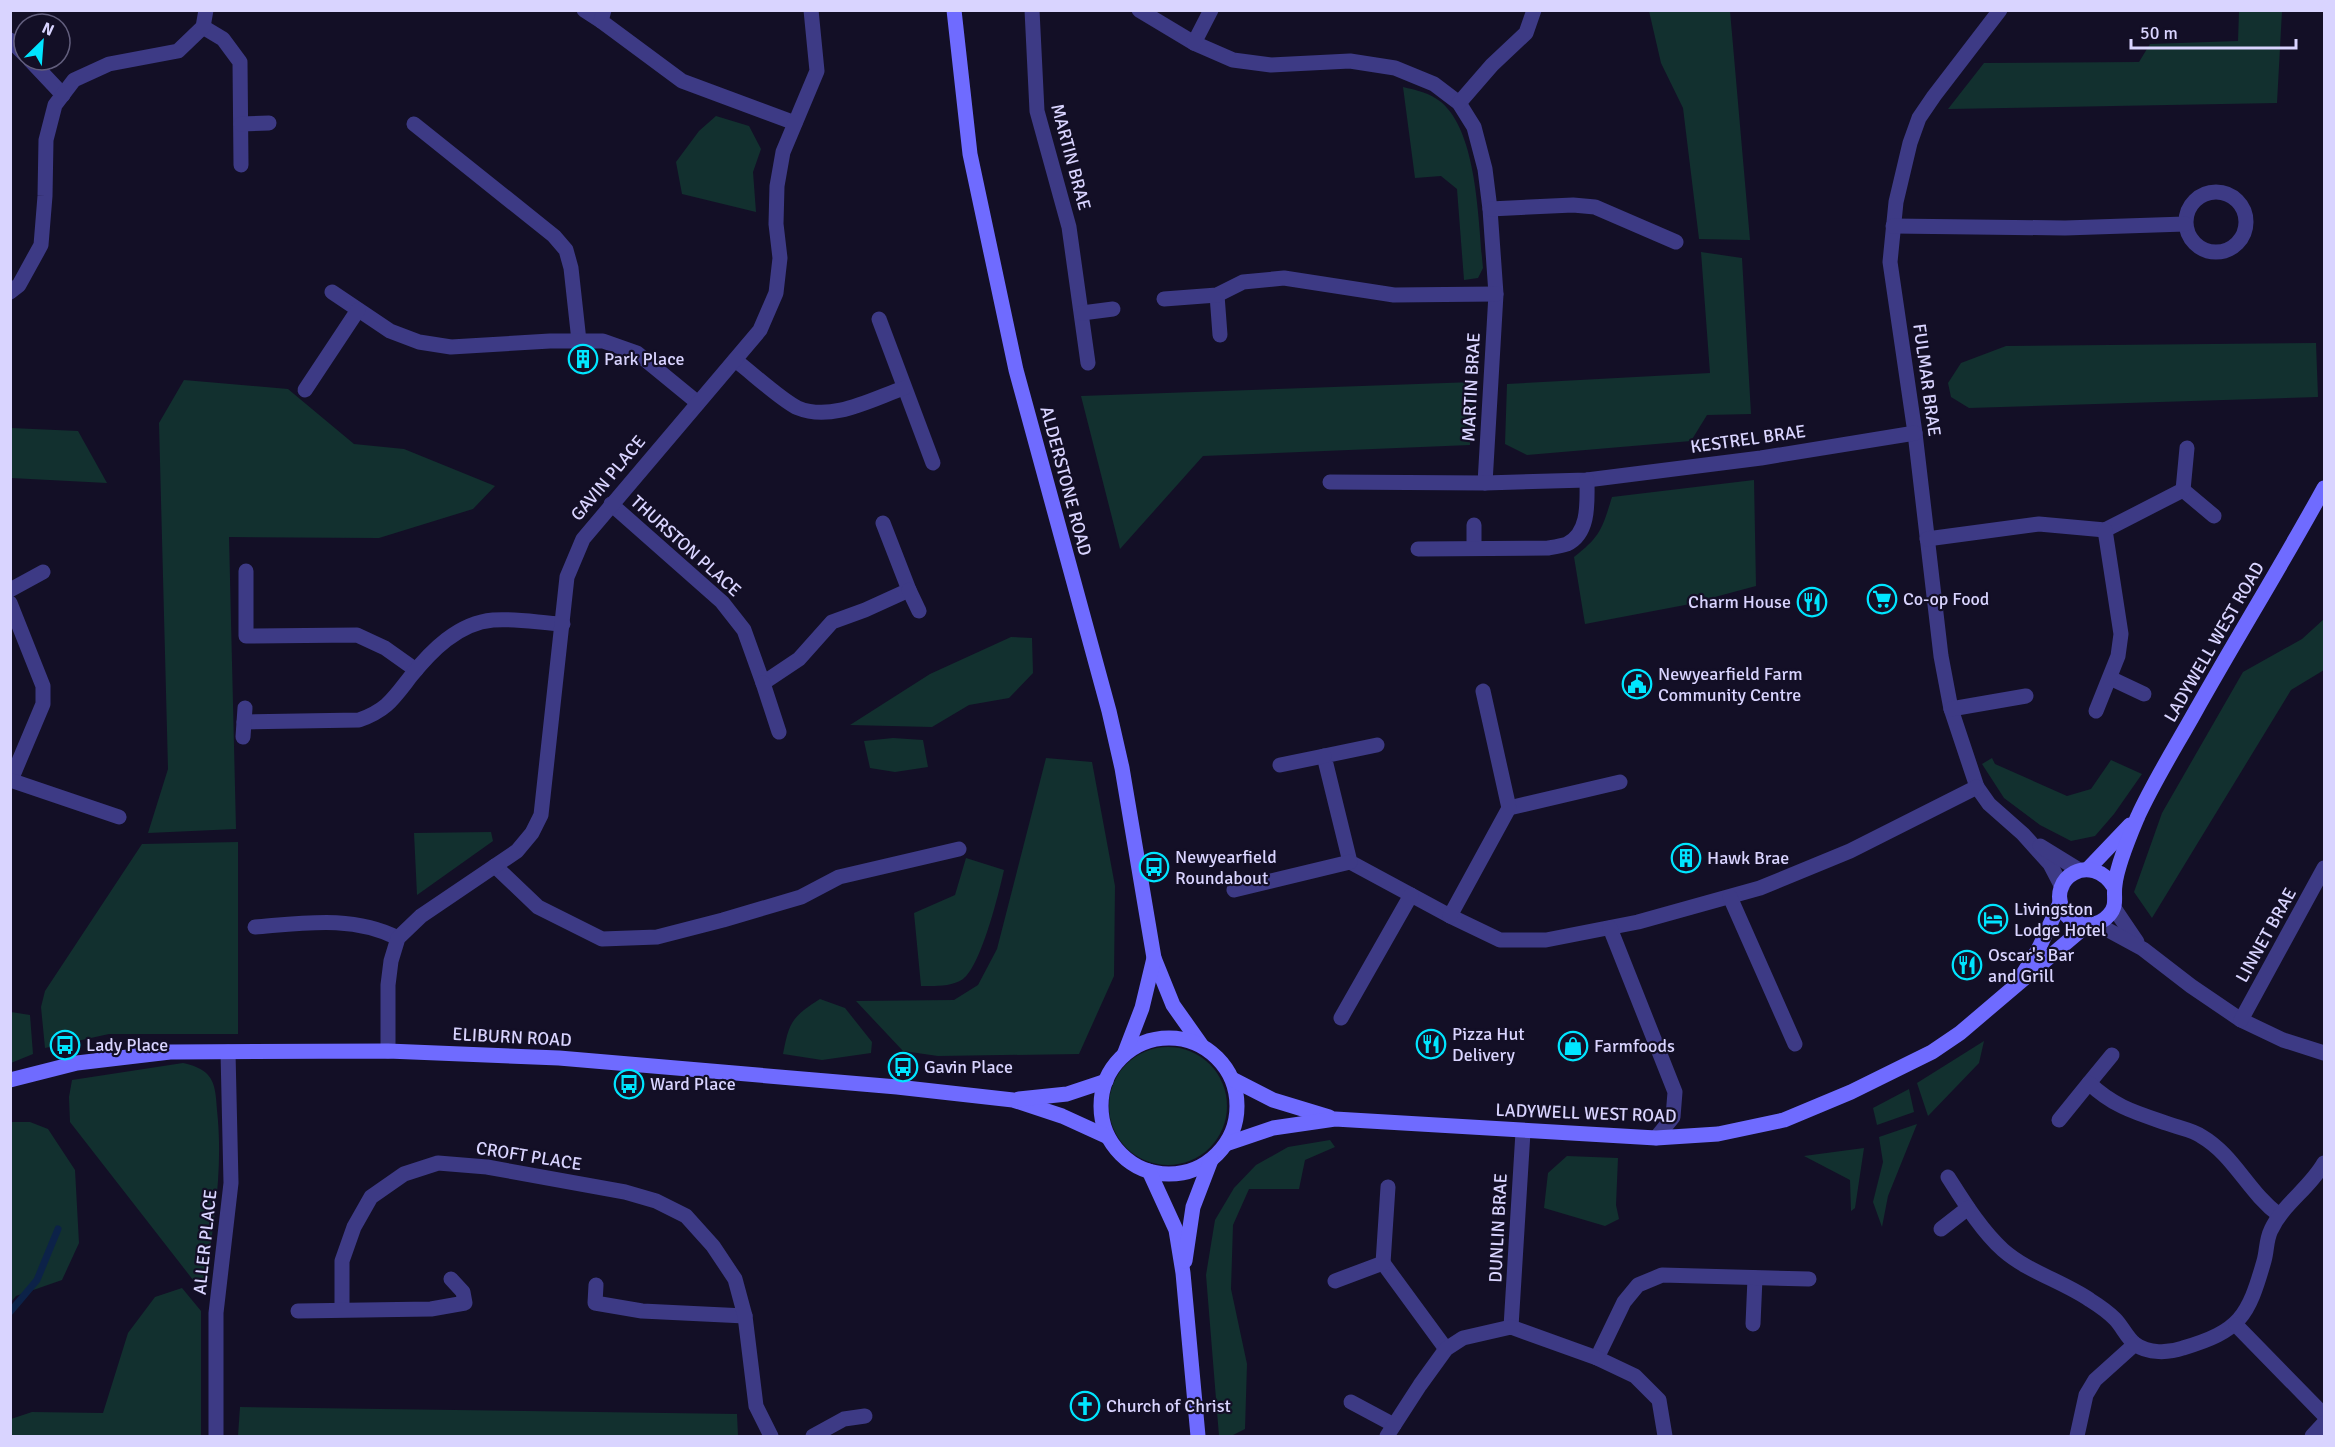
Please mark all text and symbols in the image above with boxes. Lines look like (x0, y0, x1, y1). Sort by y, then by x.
north arrow (12, 12, 72, 72)
scale bar (2131, 12, 2296, 50)
text: N (39, 18, 57, 41)
text: 50 m (2140, 22, 2178, 44)
street label: MARTIN BRAE (1046, 101, 1096, 213)
street label: FULMAR BRAE (1908, 322, 1946, 438)
street label: MARTIN BRAE (1457, 332, 1485, 442)
building icon: Park Place (567, 343, 599, 375)
place label: Park Place (604, 348, 685, 370)
street label: ALDERSTONE ROAD (1035, 404, 1097, 558)
street label: KESTREL BRAE (1689, 420, 1807, 458)
street label: GAVIN PLACE (566, 431, 650, 525)
street label: THURSTON PLACE (626, 491, 746, 601)
street label: LADYWELL WEST ROAD (2159, 558, 2269, 726)
supermarket icon: Co-op Food (1866, 583, 1898, 615)
restaurant icon: Charm House (1796, 586, 1828, 618)
place label: Co-op Food (1903, 588, 1989, 610)
place label: Charm House (1688, 591, 1791, 613)
place label: Newyearfield Farm Community Centre (1658, 663, 1803, 706)
public building icon: Newyearfield Farm Community Centre (1621, 668, 1653, 700)
building icon: Hawk Brae (1670, 842, 1702, 874)
place label: Newyearfield Roundabout (1175, 846, 1277, 889)
place label: Hawk Brae (1707, 847, 1789, 869)
bus stop icon: Newyearfield Roundabout (1138, 851, 1170, 883)
street label: LINNET BRAE (2231, 884, 2301, 986)
place label: Livingston Lodge Hotel (2014, 898, 2106, 941)
hotel icon: Livingston Lodge Hotel (1977, 903, 2009, 935)
place label: Oscar's Bar and Grill (1988, 944, 2075, 987)
restaurant icon: Oscar's Bar and Grill (1951, 949, 1983, 981)
street label: ELIBURN ROAD (452, 1023, 572, 1051)
place label: Pizza Hut Delivery (1452, 1023, 1525, 1066)
restaurant icon: Pizza Hut Delivery (1415, 1028, 1447, 1060)
bus stop icon: Lady Place (49, 1029, 81, 1061)
shop icon: Farmfoods (1557, 1030, 1589, 1062)
place label: Lady Place (86, 1034, 168, 1056)
place label: Farmfoods (1594, 1035, 1675, 1057)
bus stop icon: Gavin Place (887, 1051, 919, 1083)
place label: Gavin Place (924, 1056, 1013, 1078)
bus stop icon: Ward Place (613, 1068, 645, 1100)
place label: Ward Place (650, 1073, 736, 1095)
street label: LADYWELL WEST ROAD (1495, 1099, 1677, 1127)
street label: CROFT PLACE (475, 1137, 583, 1175)
street label: DUNLIN BRAE (1484, 1173, 1512, 1283)
street label: ALLER PLACE (189, 1188, 221, 1296)
church icon: Church of Christ (1069, 1390, 1101, 1422)
place label: Church of Christ (1106, 1395, 1231, 1417)

